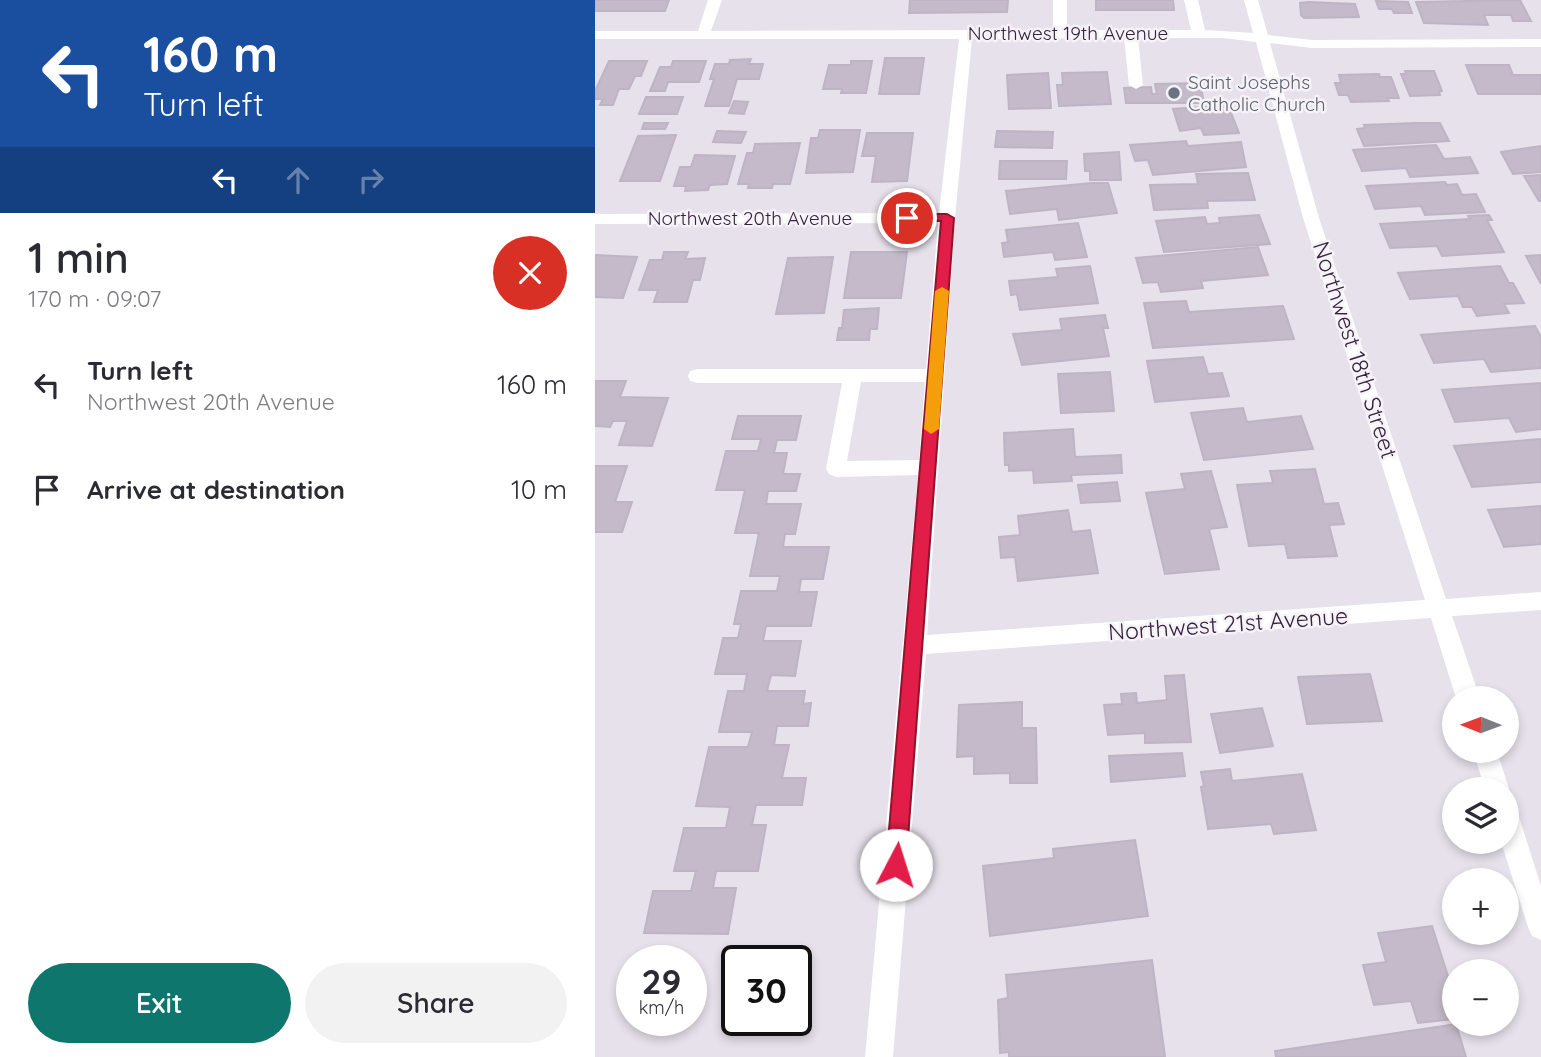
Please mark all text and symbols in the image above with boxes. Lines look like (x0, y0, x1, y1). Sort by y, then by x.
street label: Northwest 19th Avenue (968, 21, 1168, 45)
text: 160 m (143, 23, 278, 84)
icon: left (28, 28, 119, 119)
place label: Saint Josephs Catholic Church (1188, 70, 1326, 116)
text: Turn left (143, 84, 264, 124)
marker: Saint Josephs Catholic Church (1166, 85, 1182, 101)
icon: left (206, 161, 244, 199)
icon: ahead (279, 161, 317, 199)
icon: right (352, 161, 390, 199)
pin (877, 188, 937, 248)
icon: arrive (888, 199, 926, 237)
street label: Northwest 20th Avenue (648, 206, 852, 230)
text: 1 min (28, 231, 129, 284)
button: close (493, 236, 567, 310)
street label: Northwest 18th Street (1307, 238, 1404, 462)
text: 170 m · 09:07 (28, 284, 161, 313)
text: Turn left (87, 354, 194, 387)
icon: left (28, 366, 66, 404)
text: 160 m (497, 368, 567, 401)
text: Northwest 20th Avenue (87, 387, 335, 416)
icon: arrive (28, 471, 66, 509)
text: Arrive at destination (87, 473, 345, 506)
text: 10 m (511, 473, 567, 506)
street label: Northwest 21st Avenue (1107, 601, 1349, 646)
north arrow (1442, 686, 1519, 763)
map controls (1442, 686, 1519, 1036)
button: layers (1442, 777, 1519, 854)
position arrow (859, 828, 933, 902)
button: + (1442, 868, 1519, 945)
speed limit sign: 30 (721, 945, 812, 1036)
text: 29 (642, 959, 681, 1003)
button: − (1442, 959, 1519, 1036)
button: Exit (28, 963, 291, 1043)
button: Share (305, 963, 567, 1043)
text: km/h (639, 996, 684, 1019)

